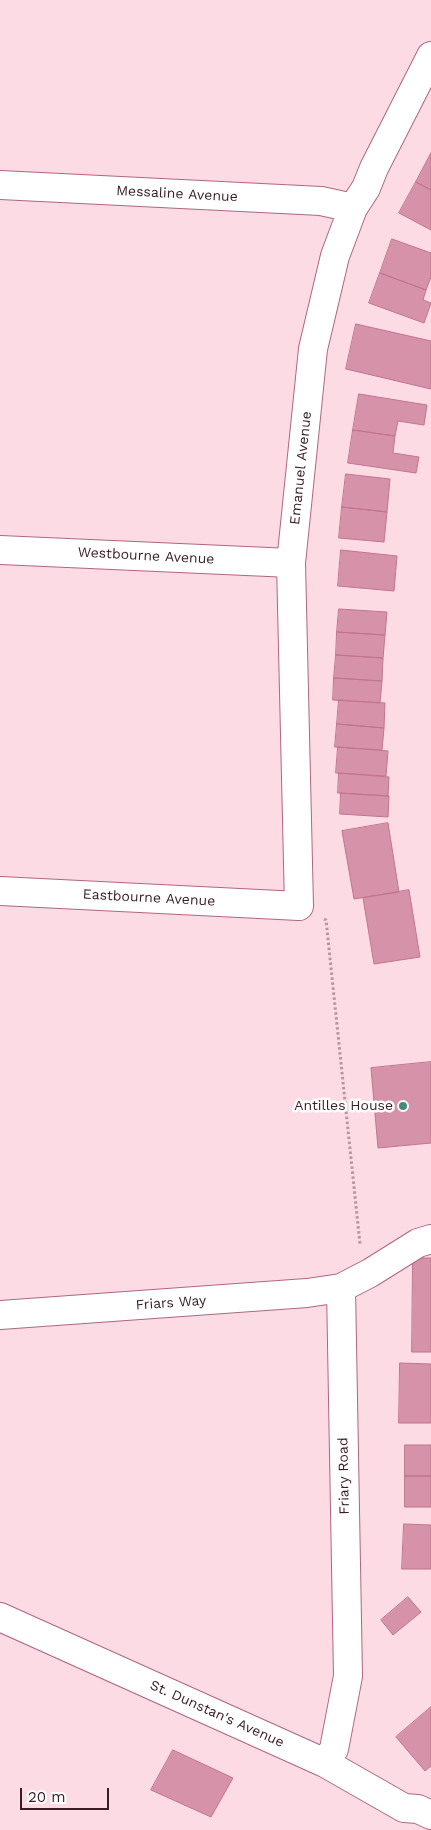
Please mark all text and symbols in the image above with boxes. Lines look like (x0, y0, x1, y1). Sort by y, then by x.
street label: Messaline Avenue (116, 182, 238, 206)
street label: Emanuel Avenue (287, 410, 315, 526)
street label: Westbourne Avenue (77, 544, 215, 568)
street label: Eastbourne Avenue (82, 886, 216, 910)
place label: Antilles House (294, 1098, 393, 1114)
marker: Antilles House (397, 1100, 409, 1112)
street label: Friars Way (135, 1292, 207, 1314)
street label: Friary Road (335, 1437, 353, 1515)
street label: St. Dunstan's Avenue (147, 1677, 287, 1751)
scale bar (22, 1778, 111, 1810)
text: 20 m (28, 1788, 66, 1806)

